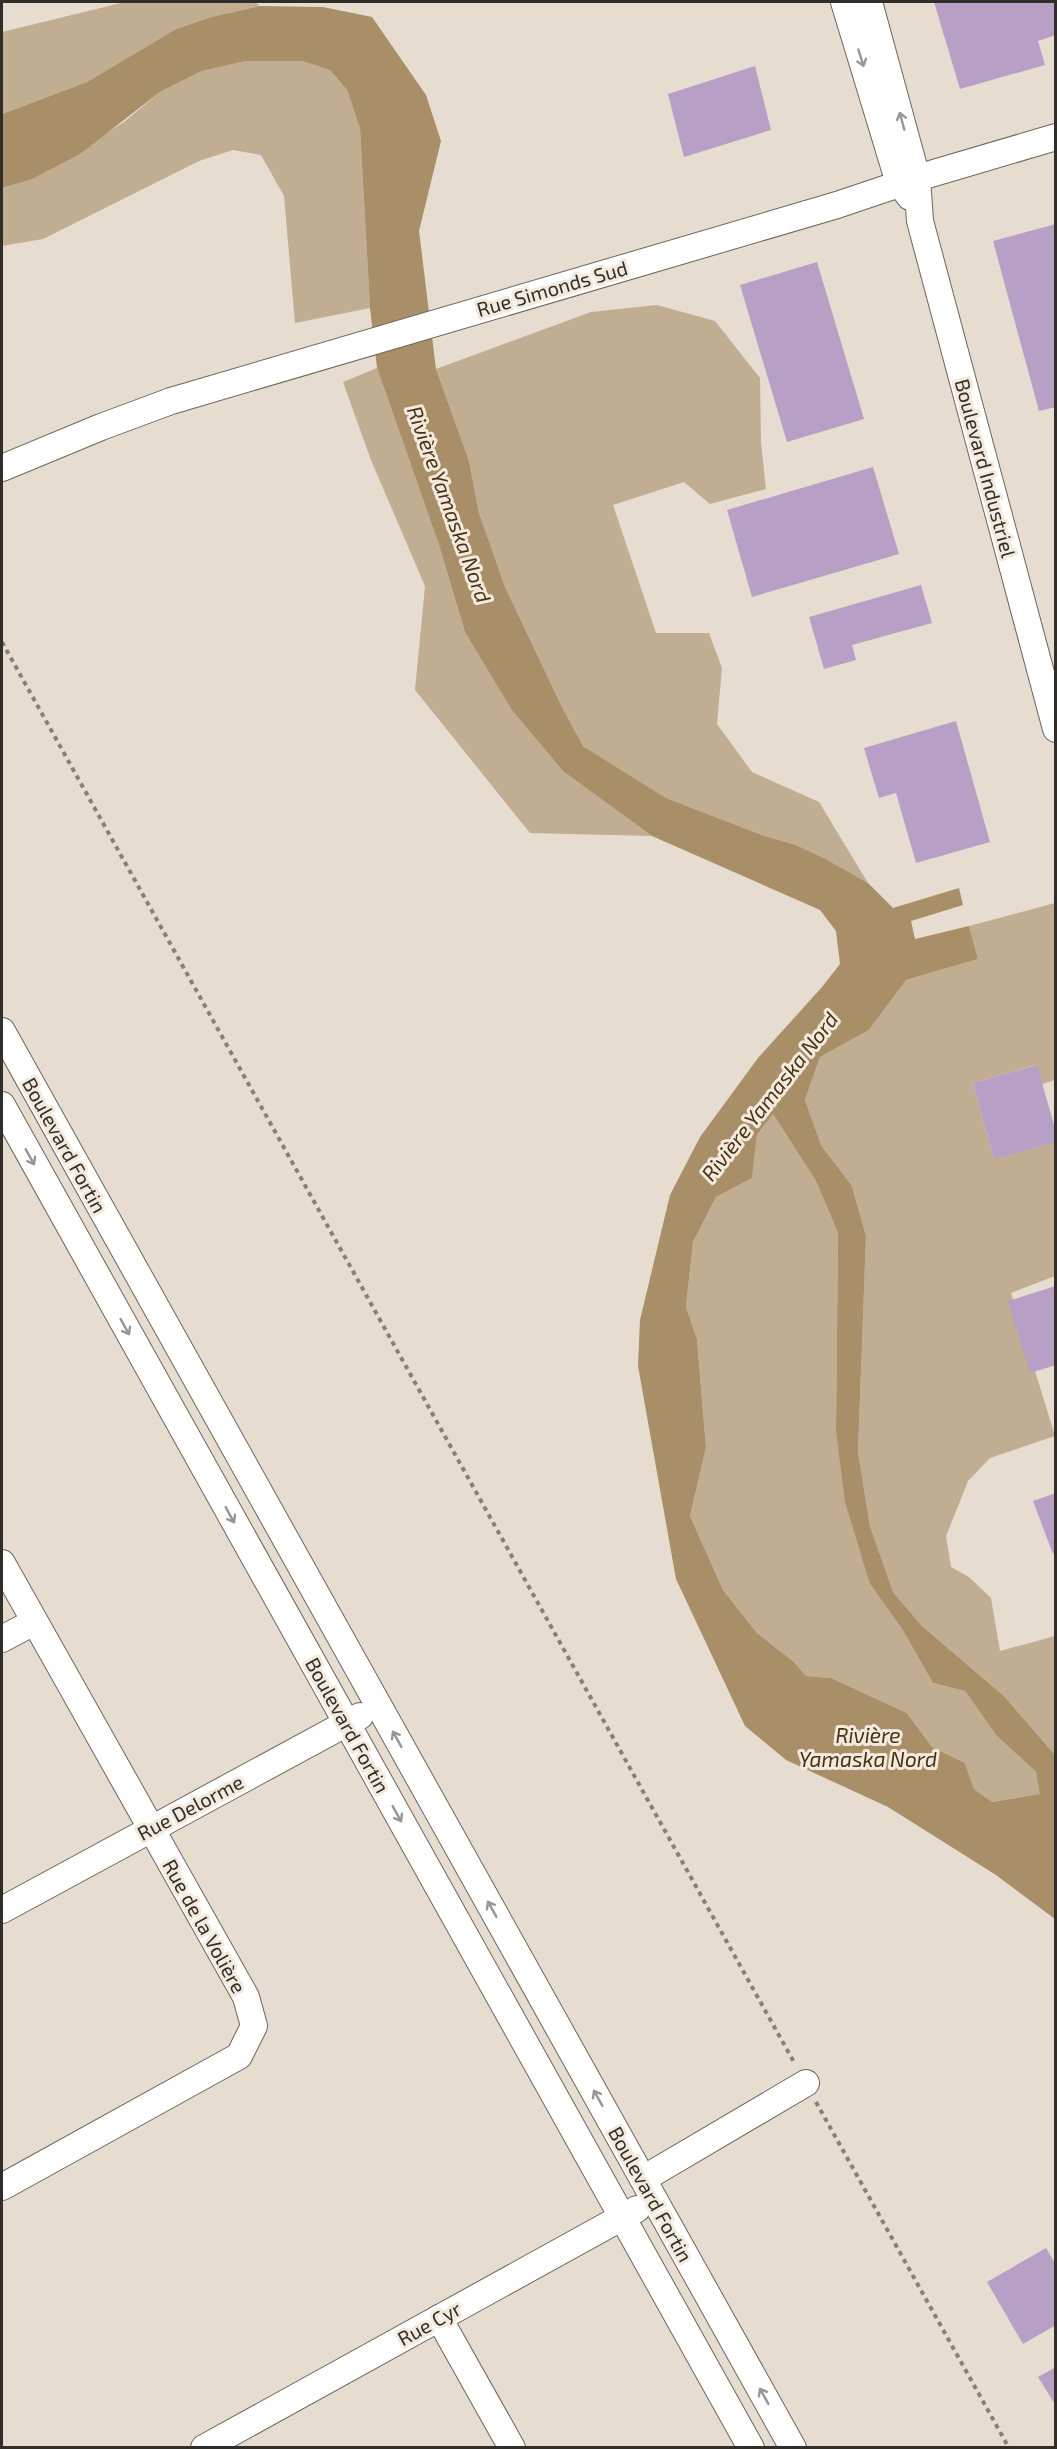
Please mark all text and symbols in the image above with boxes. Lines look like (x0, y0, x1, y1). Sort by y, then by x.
one-way arrow (856, 48, 867, 67)
one-way arrow (895, 112, 907, 131)
street label: Rue Simonds Sud (474, 255, 630, 321)
street label: Boulevard Industriel (951, 376, 1021, 560)
water label: Rivière Yamaska Nord (403, 402, 497, 606)
water label: Rivière Yamaska Nord (695, 1007, 843, 1185)
street label: Boulevard Fortin (18, 1073, 112, 1217)
one-way arrow (25, 1147, 36, 1165)
one-way arrow (119, 1318, 131, 1335)
one-way arrow (225, 1507, 237, 1524)
street label: Boulevard Fortin (301, 1653, 395, 1797)
water label: Rivière Yamaska Nord (799, 1722, 937, 1771)
one-way arrow (391, 1731, 403, 1748)
street label: Rue Delorme (133, 1769, 247, 1845)
one-way arrow (391, 1805, 403, 1822)
street label: Rue de la Volière (158, 1855, 252, 1997)
one-way arrow (486, 1901, 498, 1918)
one-way arrow (591, 2090, 603, 2107)
street label: Boulevard Fortin (604, 2122, 698, 2266)
street label: Rue Cyr (393, 2296, 465, 2350)
one-way arrow (758, 2388, 769, 2406)

